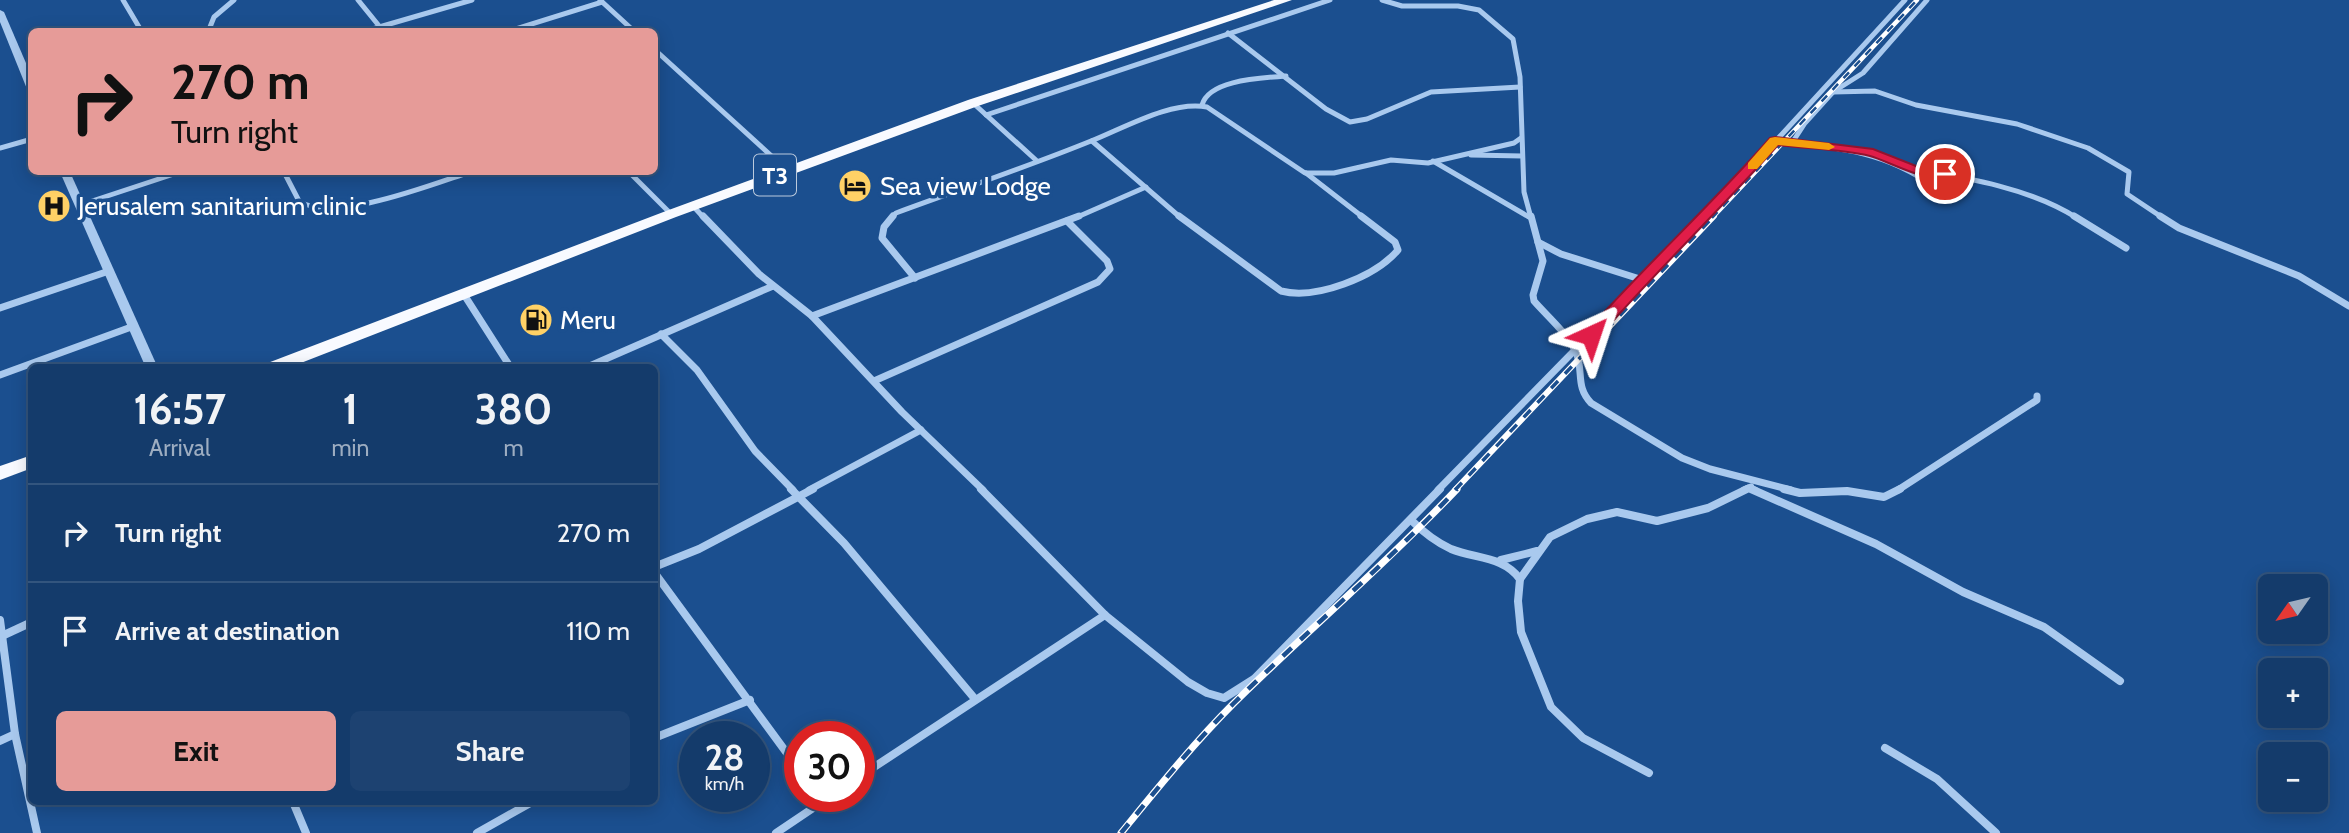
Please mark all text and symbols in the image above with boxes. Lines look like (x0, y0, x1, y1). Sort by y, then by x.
text: 270 m (171, 52, 310, 111)
icon: right (56, 56, 147, 147)
text: Turn right (171, 112, 298, 151)
pin (1915, 144, 1975, 204)
road number: T3 (754, 154, 796, 196)
icon: arrive (1926, 155, 1964, 193)
hotel icon: Sea view Lodge (836, 167, 874, 205)
place label: Sea view Lodge (880, 170, 1051, 202)
hospital icon: Jerusalem sanitarium clinic (35, 187, 73, 225)
place label: Jerusalem sanitarium clinic (77, 190, 367, 222)
position arrow (1554, 298, 1628, 372)
fuel station icon: Meru (517, 301, 555, 339)
place label: Meru (560, 304, 616, 336)
text: 16:57 (134, 383, 226, 435)
text: 1 (343, 383, 358, 435)
text: 380 (475, 383, 552, 435)
text: Arrival (149, 434, 210, 462)
text: min (331, 434, 369, 462)
text: m (504, 434, 524, 462)
icon: right (56, 514, 94, 552)
text: Turn right (115, 517, 221, 549)
text: 270 m (557, 517, 630, 549)
north arrow (2258, 574, 2328, 644)
map controls (2258, 574, 2328, 812)
icon: arrive (56, 612, 94, 650)
text: Arrive at destination (115, 615, 340, 647)
text: 110 m (566, 615, 630, 647)
button: + (2258, 658, 2328, 728)
button: Exit (56, 711, 336, 791)
button: Share (350, 711, 630, 791)
speed limit sign: 30 (784, 721, 875, 812)
text: 28 (705, 736, 744, 779)
button: − (2258, 742, 2328, 812)
text: km/h (705, 773, 744, 795)

